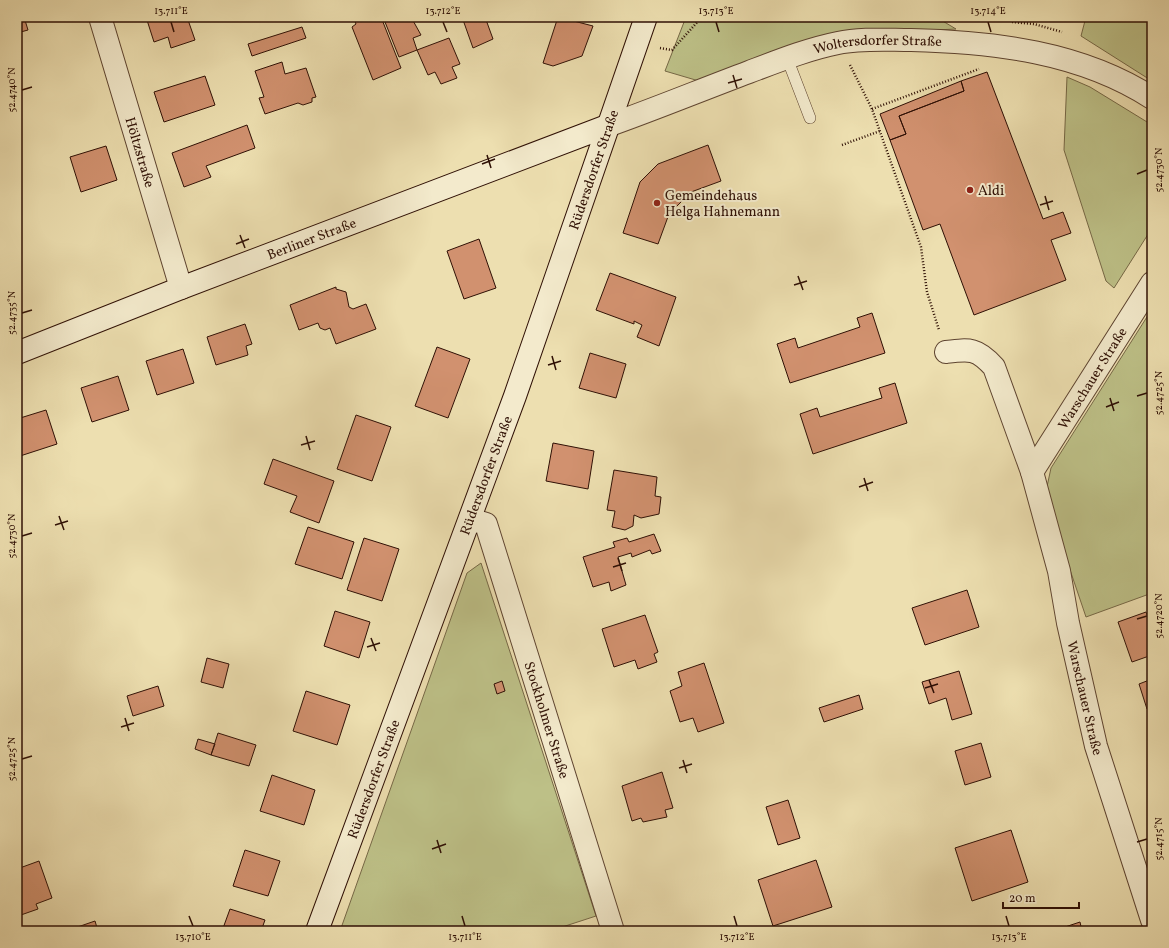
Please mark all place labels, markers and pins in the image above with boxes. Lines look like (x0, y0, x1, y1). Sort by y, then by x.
place label: Aldi (978, 182, 1004, 201)
marker: Aldi (965, 185, 975, 195)
place label: Gemeindehaus Helga Hahnemann (665, 187, 780, 222)
marker: Gemeindehaus Helga Hahnemann (652, 198, 662, 208)

